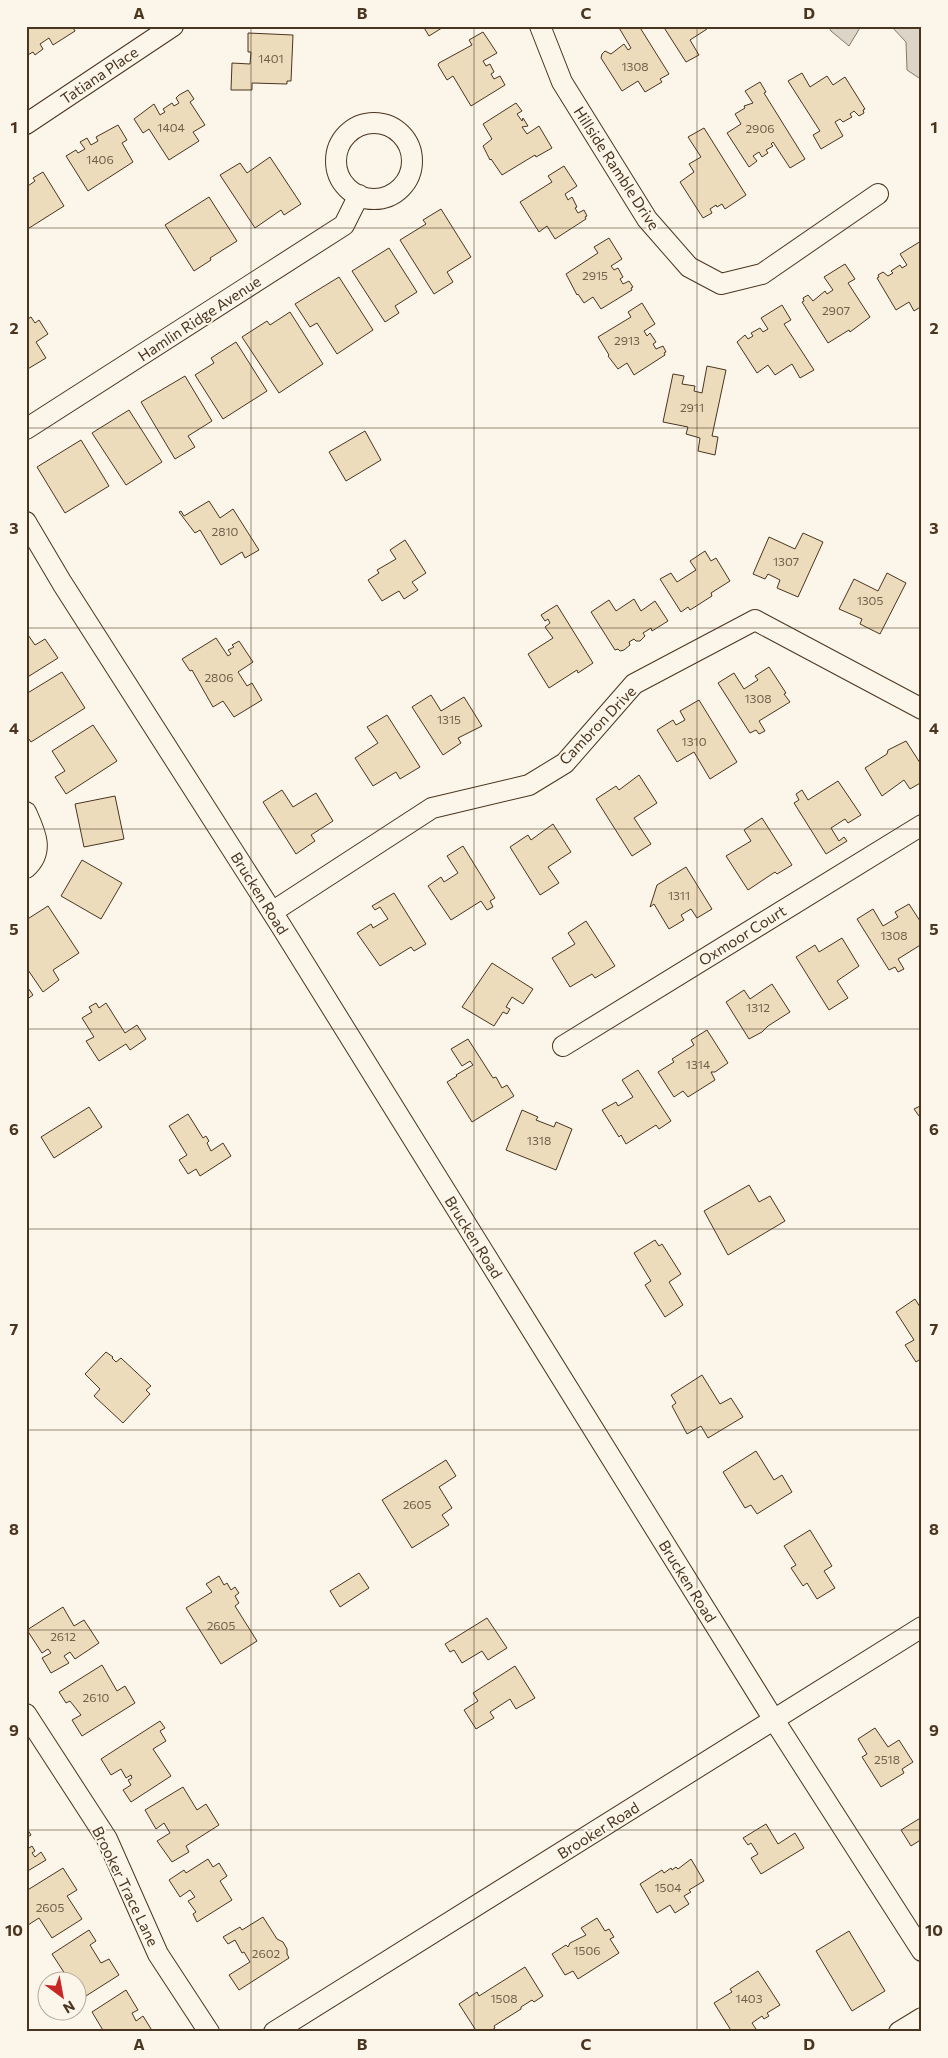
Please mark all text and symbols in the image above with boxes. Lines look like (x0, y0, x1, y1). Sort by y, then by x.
text: A (133, 3, 145, 22)
text: B (357, 3, 368, 22)
text: C (581, 3, 592, 22)
text: D (803, 3, 815, 22)
street label: Tatiana Place (57, 42, 141, 108)
house number: 1401 (258, 51, 284, 65)
house number: 1308 (621, 59, 649, 73)
street label: Hillside Ramble Drive (570, 103, 664, 233)
text: 1 (10, 117, 18, 136)
text: 1 (930, 117, 938, 136)
house number: 1404 (157, 120, 185, 134)
house number: 2906 (745, 121, 775, 135)
house number: 1406 (86, 152, 114, 166)
house number: 2915 (582, 268, 608, 282)
street label: Hamlin Ridge Avenue (134, 272, 264, 364)
house number: 2907 (822, 303, 850, 317)
text: 2 (9, 318, 19, 337)
text: 2 (929, 318, 939, 337)
house number: 2913 (614, 333, 640, 347)
house number: 2911 (680, 400, 704, 414)
text: 3 (9, 518, 19, 537)
text: 3 (929, 518, 939, 537)
house number: 2810 (212, 524, 239, 538)
house number: 1307 (773, 554, 799, 568)
house number: 1305 (857, 593, 883, 607)
house number: 2806 (204, 670, 234, 684)
street label: Cambron Drive (555, 682, 639, 768)
house number: 1308 (744, 691, 772, 705)
house number: 1315 (437, 712, 461, 726)
text: 4 (9, 718, 19, 737)
text: 4 (929, 718, 939, 737)
house number: 1310 (682, 734, 707, 748)
street label: Brucken Road (228, 849, 292, 937)
house number: 1311 (668, 888, 690, 902)
street label: Oxmoor Court (695, 901, 789, 969)
text: 5 (9, 919, 19, 938)
text: 5 (929, 919, 939, 938)
house number: 1308 (880, 928, 908, 942)
house number: 1312 (746, 1000, 770, 1014)
house number: 1314 (686, 1057, 710, 1071)
text: 6 (9, 1119, 19, 1138)
text: 6 (929, 1119, 939, 1138)
house number: 1318 (527, 1133, 551, 1147)
street label: Brucken Road (442, 1193, 506, 1281)
text: 7 (10, 1319, 19, 1338)
text: 7 (930, 1319, 939, 1338)
house number: 2605 (403, 1497, 431, 1511)
text: 8 (9, 1519, 19, 1538)
text: 8 (929, 1519, 939, 1538)
street label: Brucken Road (656, 1537, 720, 1625)
house number: 2605 (207, 1618, 235, 1632)
house number: 2612 (50, 1629, 76, 1643)
house number: 2610 (83, 1690, 110, 1704)
text: 9 (9, 1720, 19, 1739)
text: 9 (929, 1720, 939, 1739)
house number: 2518 (874, 1752, 900, 1766)
street label: Brooker Road (554, 1798, 642, 1862)
street label: Brooker Trace Lane (89, 1823, 163, 1949)
house number: 1504 (654, 1880, 682, 1894)
house number: 2605 (36, 1900, 64, 1914)
text: 10 (5, 1920, 23, 1939)
text: 10 (925, 1920, 943, 1939)
house number: 1506 (573, 1943, 601, 1957)
house number: 2602 (252, 1946, 281, 1960)
north arrow (38, 1970, 88, 2020)
house number: 1508 (490, 1991, 518, 2005)
house number: 1403 (736, 1991, 763, 2005)
text: N (60, 1997, 78, 2017)
text: A (133, 2034, 145, 2053)
text: B (357, 2034, 368, 2053)
text: C (581, 2034, 592, 2053)
text: D (803, 2034, 815, 2053)

